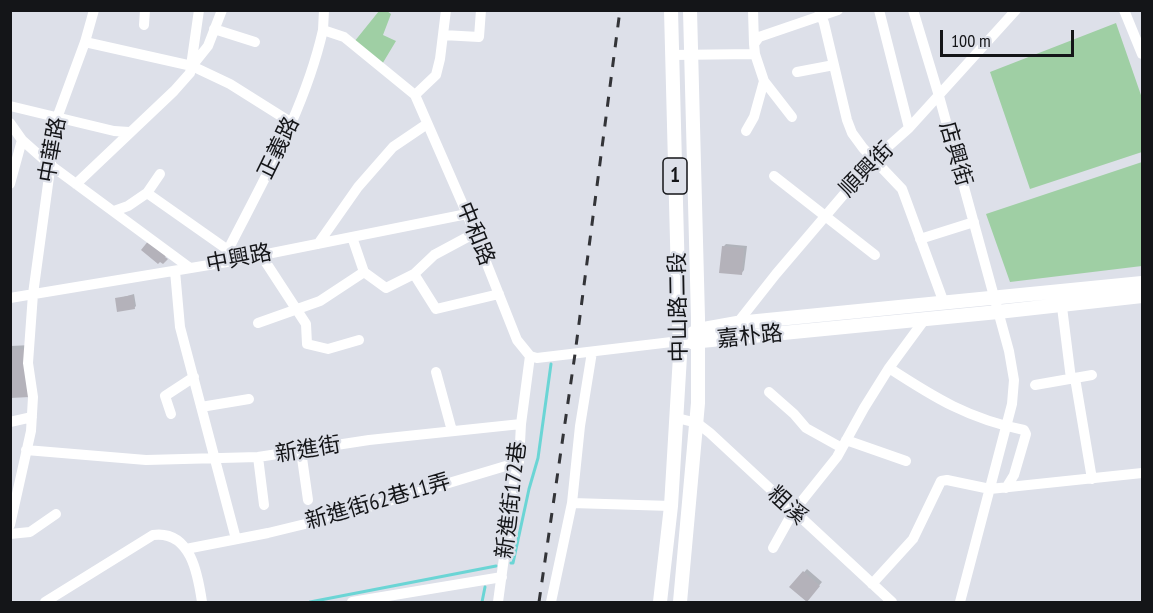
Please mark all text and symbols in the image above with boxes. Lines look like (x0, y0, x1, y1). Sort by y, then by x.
scale bar (943, 18, 1076, 56)
text: 100 m (951, 29, 991, 52)
street label: 正義路 (253, 113, 305, 183)
street label: 中華路 (34, 115, 72, 185)
street label: 店興街 (933, 119, 977, 189)
street label: 順興街 (835, 137, 899, 203)
road number: 1 (663, 158, 687, 194)
street label: 中和路 (450, 198, 500, 270)
street label: 中興路 (204, 240, 274, 278)
street label: 中山路二段 (665, 252, 693, 362)
street label: 嘉朴路 (716, 320, 784, 354)
street label: 新進街 (273, 432, 343, 468)
street label: 新進街172巷 (492, 440, 532, 560)
street label: 新進街62巷11弄 (302, 469, 454, 535)
street label: 粗溪 (762, 481, 812, 531)

